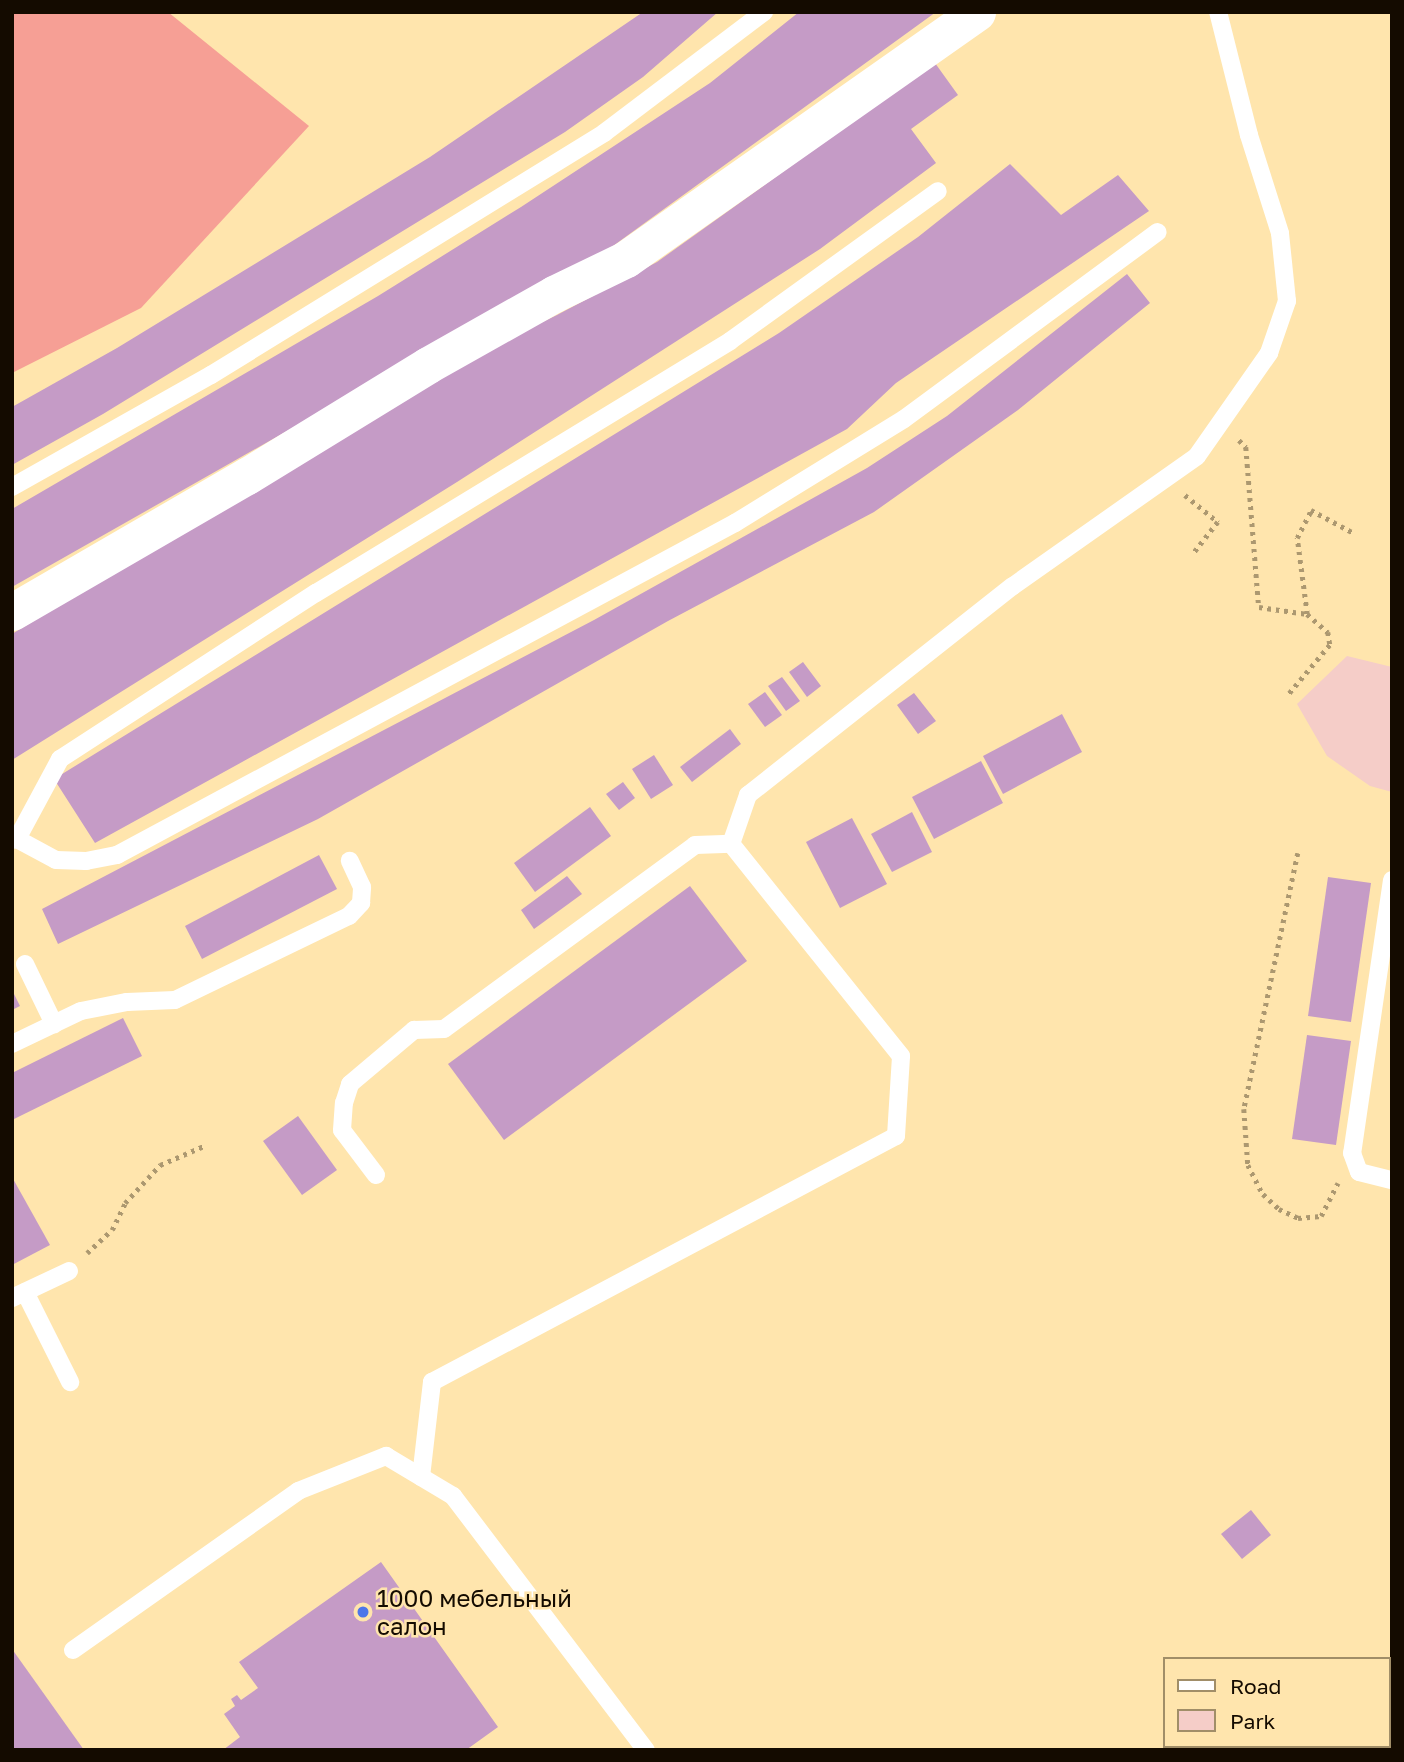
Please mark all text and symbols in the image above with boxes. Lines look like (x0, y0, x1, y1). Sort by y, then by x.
place label: 1000 мебельный салон (377, 1584, 572, 1640)
marker: 1000 мебельный салон (355, 1604, 371, 1620)
legend (1162, 1657, 1390, 1748)
text: Road (1230, 1673, 1281, 1699)
text: Park (1230, 1708, 1275, 1734)

